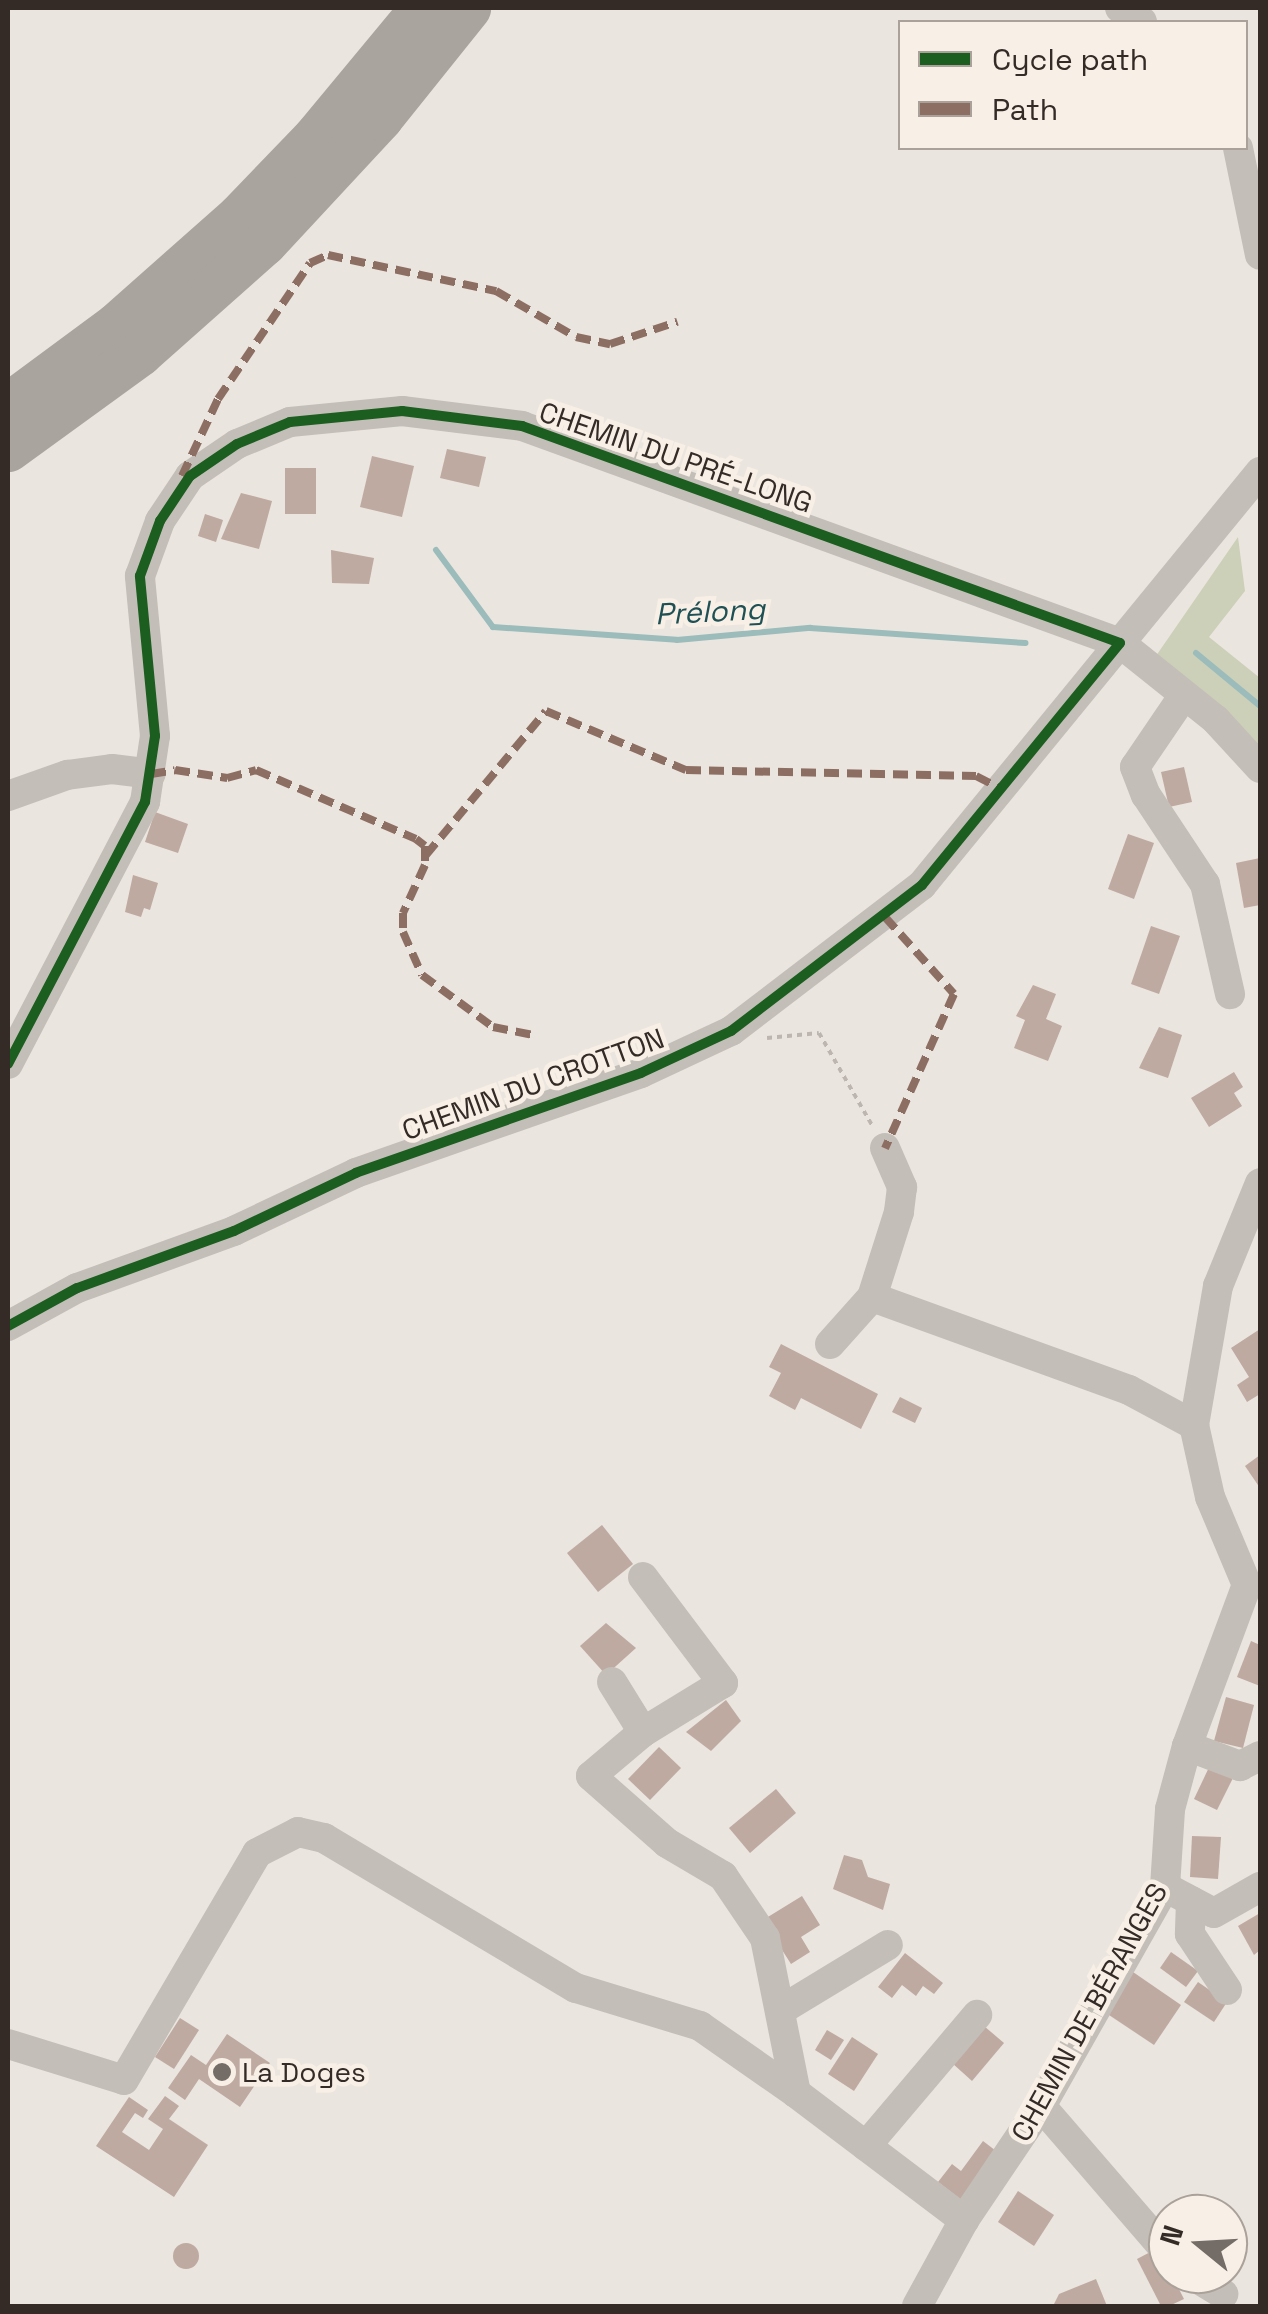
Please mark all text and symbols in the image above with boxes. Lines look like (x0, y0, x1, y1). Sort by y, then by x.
legend (898, 20, 1248, 150)
text: Cycle path (992, 40, 1148, 79)
text: Path (992, 90, 1058, 129)
street label: CHEMIN DU PRÉ-LONG (535, 394, 817, 520)
water label: Prélong (654, 591, 766, 633)
street label: CHEMIN DU CROTTON (397, 1021, 669, 1147)
street label: CHEMIN DE BÉRANGES (1004, 1877, 1174, 2147)
place label: La Doges (242, 2055, 366, 2089)
marker: La Doges (211, 2061, 233, 2083)
north arrow (1148, 2194, 1248, 2294)
text: N (1151, 2221, 1191, 2250)

